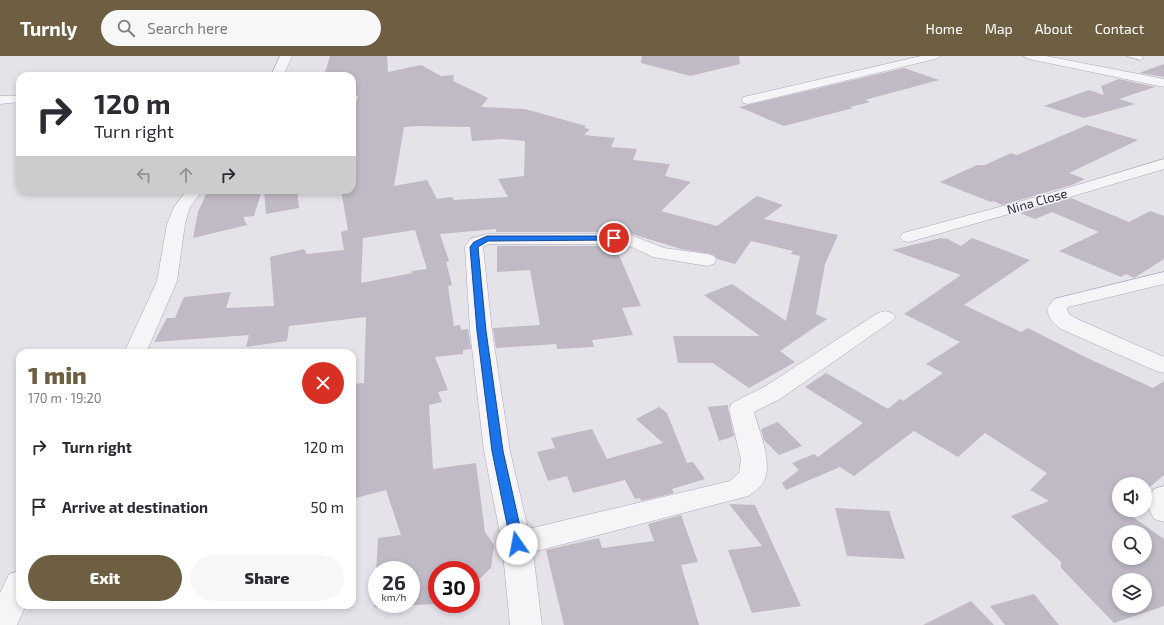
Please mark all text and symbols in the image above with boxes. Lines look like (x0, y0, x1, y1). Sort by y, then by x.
search box (101, 10, 381, 46)
text: Turnly (20, 17, 77, 40)
icon: search (115, 17, 137, 39)
text: Search here (147, 19, 228, 37)
text: Home (926, 20, 963, 37)
text: Map (985, 20, 1013, 37)
text: About (1035, 20, 1073, 37)
text: Contact (1095, 20, 1144, 37)
text: 120 m (94, 86, 171, 120)
icon: right (28, 88, 80, 140)
text: Turn right (94, 120, 174, 142)
icon: left (133, 164, 155, 186)
icon: ahead (175, 164, 197, 186)
icon: right (217, 164, 239, 186)
street label: Nina Close (1005, 185, 1069, 217)
pin (597, 221, 631, 255)
icon: arrive (603, 227, 625, 249)
text: 1 min (28, 360, 87, 389)
button: close (302, 362, 344, 404)
text: 170 m · 19:20 (28, 390, 102, 406)
icon: right (28, 436, 50, 458)
text: Turn right (62, 438, 132, 456)
text: 120 m (304, 438, 344, 456)
map controls (1112, 477, 1152, 613)
button: sound (1112, 477, 1152, 517)
icon: arrive (28, 496, 50, 518)
text: Arrive at destination (62, 498, 208, 516)
text: 50 m (310, 498, 344, 516)
position arrow (496, 523, 538, 565)
button: search (1112, 525, 1152, 565)
button: Exit (28, 555, 182, 601)
button: Share (190, 555, 344, 601)
speed limit sign: 30 (428, 561, 480, 613)
text: 26 (382, 570, 406, 594)
button: layers (1112, 573, 1152, 613)
text: km/h (382, 591, 406, 603)

